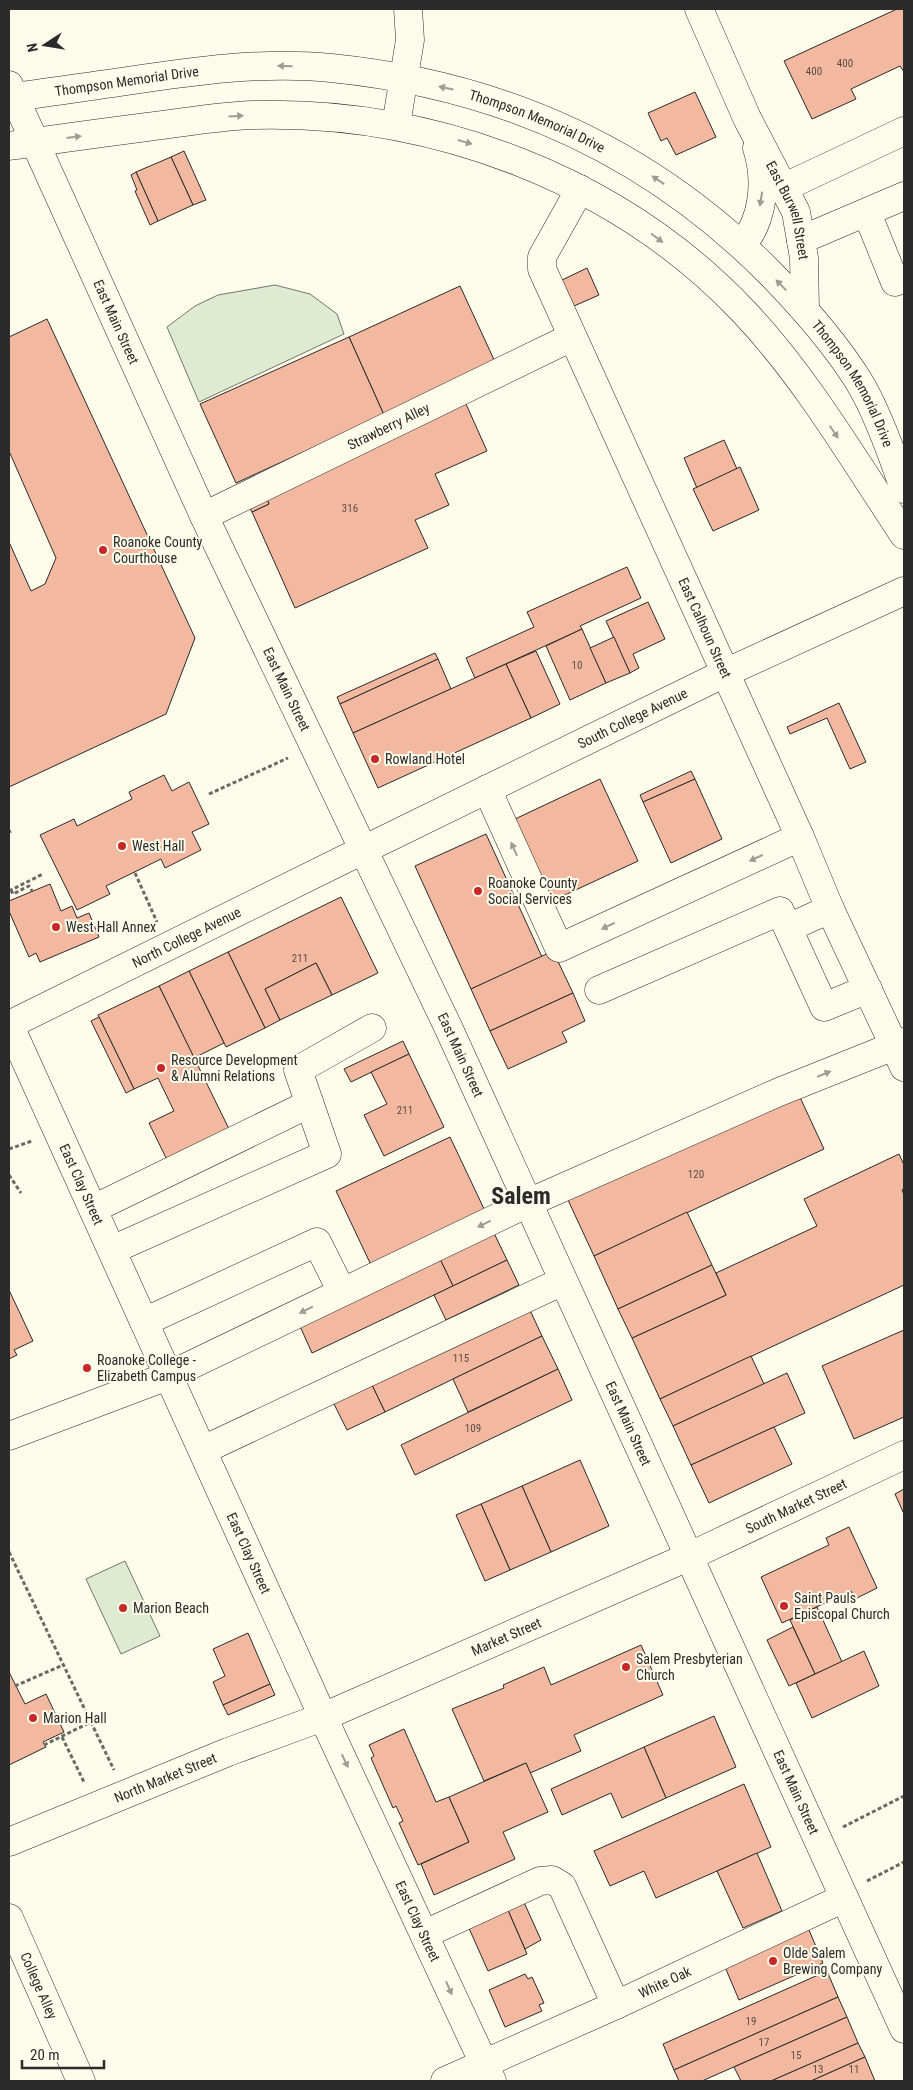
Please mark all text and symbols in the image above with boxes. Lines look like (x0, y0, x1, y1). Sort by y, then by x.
north arrow (20, 20, 70, 70)
text: N (24, 42, 41, 54)
house number: 400 (837, 57, 853, 70)
one-way arrow (277, 62, 293, 70)
street label: Thompson Memorial Drive (54, 63, 200, 99)
house number: 400 (806, 65, 822, 78)
one-way arrow (437, 83, 453, 91)
street label: Thompson Memorial Drive (467, 87, 608, 156)
one-way arrow (228, 112, 244, 120)
one-way arrow (67, 133, 83, 141)
one-way arrow (458, 139, 473, 147)
street label: East Burwell Street (763, 158, 812, 261)
one-way arrow (651, 175, 664, 185)
one-way arrow (757, 192, 765, 208)
one-way arrow (650, 233, 664, 243)
street label: East Main Street (90, 277, 142, 367)
one-way arrow (775, 279, 787, 291)
street label: Thompson Memorial Drive (809, 317, 896, 449)
street label: Strawberry Alley (345, 400, 432, 453)
one-way arrow (830, 425, 839, 438)
house number: 316 (342, 502, 358, 515)
place label: Roanoke County Courthouse (113, 534, 203, 566)
marker: Roanoke County Courthouse (97, 544, 109, 556)
street label: East Calhoun Street (675, 575, 735, 681)
street label: East Main Street (260, 645, 314, 734)
house number: 10 (572, 659, 582, 672)
street label: South College Avenue (575, 684, 690, 752)
place label: Rowland Hotel (385, 751, 465, 767)
marker: Rowland Hotel (369, 753, 381, 765)
place label: West Hall (132, 838, 185, 854)
marker: West Hall (116, 840, 128, 852)
one-way arrow (510, 842, 518, 856)
one-way arrow (749, 854, 763, 862)
place label: Roanoke County Social Services (488, 875, 578, 907)
marker: Roanoke County Social Services (472, 885, 484, 897)
street label: North College Avenue (129, 903, 244, 971)
place label: West Hall Annex (66, 919, 156, 935)
marker: West Hall Annex (50, 921, 62, 933)
one-way arrow (601, 922, 615, 930)
house number: 211 (292, 952, 308, 965)
street label: East Main Street (434, 1010, 487, 1100)
place label: Resource Development & Alumni Relations (171, 1052, 298, 1084)
marker: Resource Development & Alumni Relations (155, 1062, 167, 1074)
one-way arrow (817, 1070, 832, 1078)
house number: 211 (397, 1104, 413, 1117)
street label: East Clay Street (56, 1141, 107, 1227)
house number: 120 (688, 1168, 704, 1181)
district label: Salem (491, 1182, 551, 1210)
one-way arrow (477, 1220, 491, 1228)
one-way arrow (299, 1306, 313, 1314)
place label: Roanoke College - Elizabeth Campus (97, 1352, 197, 1384)
house number: 115 (453, 1352, 469, 1365)
marker: Roanoke College - Elizabeth Campus (81, 1362, 93, 1374)
street label: East Main Street (602, 1379, 655, 1468)
house number: 109 (465, 1422, 481, 1435)
street label: South Market Street (743, 1475, 849, 1537)
street label: East Clay Street (224, 1510, 274, 1596)
place label: Saint Pauls Episcopal Church (794, 1590, 890, 1622)
place label: Marion Beach (133, 1600, 209, 1616)
marker: Saint Pauls Episcopal Church (778, 1600, 790, 1612)
marker: Marion Beach (117, 1602, 129, 1614)
street label: Market Street (469, 1614, 544, 1659)
place label: Salem Presbyterian Church (636, 1651, 743, 1683)
marker: Salem Presbyterian Church (620, 1661, 632, 1673)
place label: Marion Hall (43, 1710, 107, 1726)
marker: Marion Hall (27, 1712, 39, 1724)
street label: East Main Street (770, 1748, 822, 1837)
street label: North Market Street (112, 1750, 219, 1806)
one-way arrow (341, 1754, 349, 1768)
street label: East Clay Street (392, 1878, 443, 1964)
place label: Olde Salem Brewing Company (783, 1945, 882, 1977)
street label: College Alley (17, 1950, 61, 2022)
marker: Olde Salem Brewing Company (767, 1955, 779, 1967)
street label: White Oak (636, 1963, 694, 2001)
one-way arrow (446, 1981, 454, 1995)
house number: 19 (746, 2015, 756, 2028)
house number: 17 (759, 2036, 769, 2049)
scale bar (22, 2038, 105, 2070)
text: 20 m (30, 2046, 60, 2064)
house number: 15 (791, 2049, 801, 2062)
house number: 13 (813, 2063, 823, 2076)
house number: 11 (849, 2063, 859, 2076)

